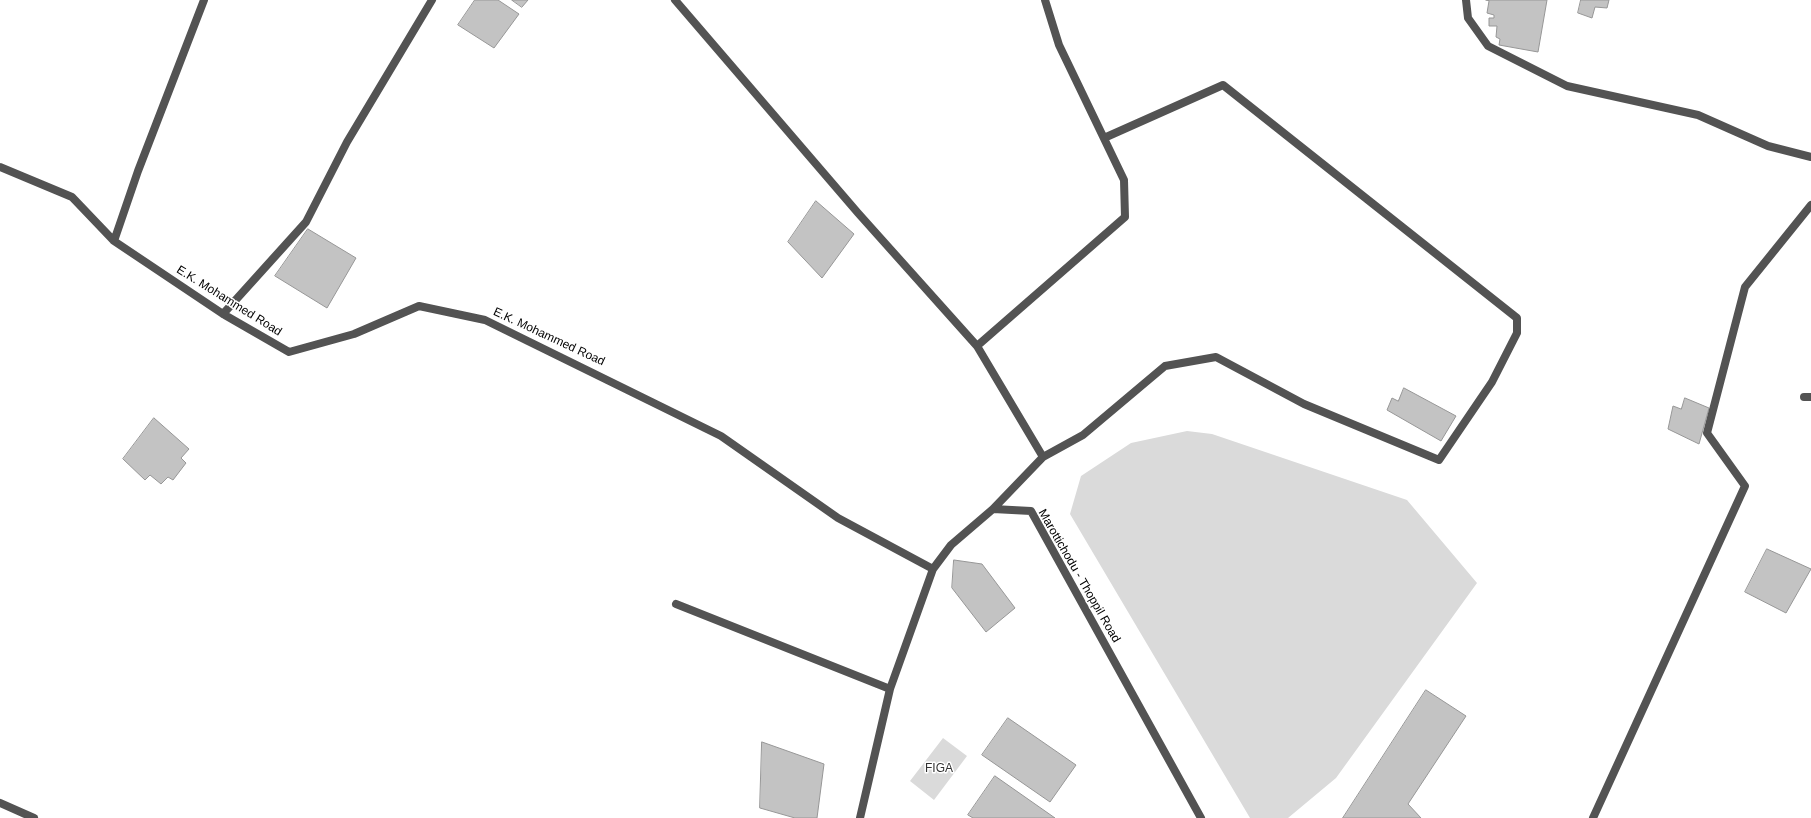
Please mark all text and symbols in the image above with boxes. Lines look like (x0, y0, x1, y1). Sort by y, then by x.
street label: E.K. Mohammed Road (174, 263, 284, 339)
street label: E.K. Mohammed Road (491, 305, 607, 369)
street label: Marottichodu - Thoppil Road (1035, 507, 1123, 645)
park label: FIGA (925, 762, 953, 776)

